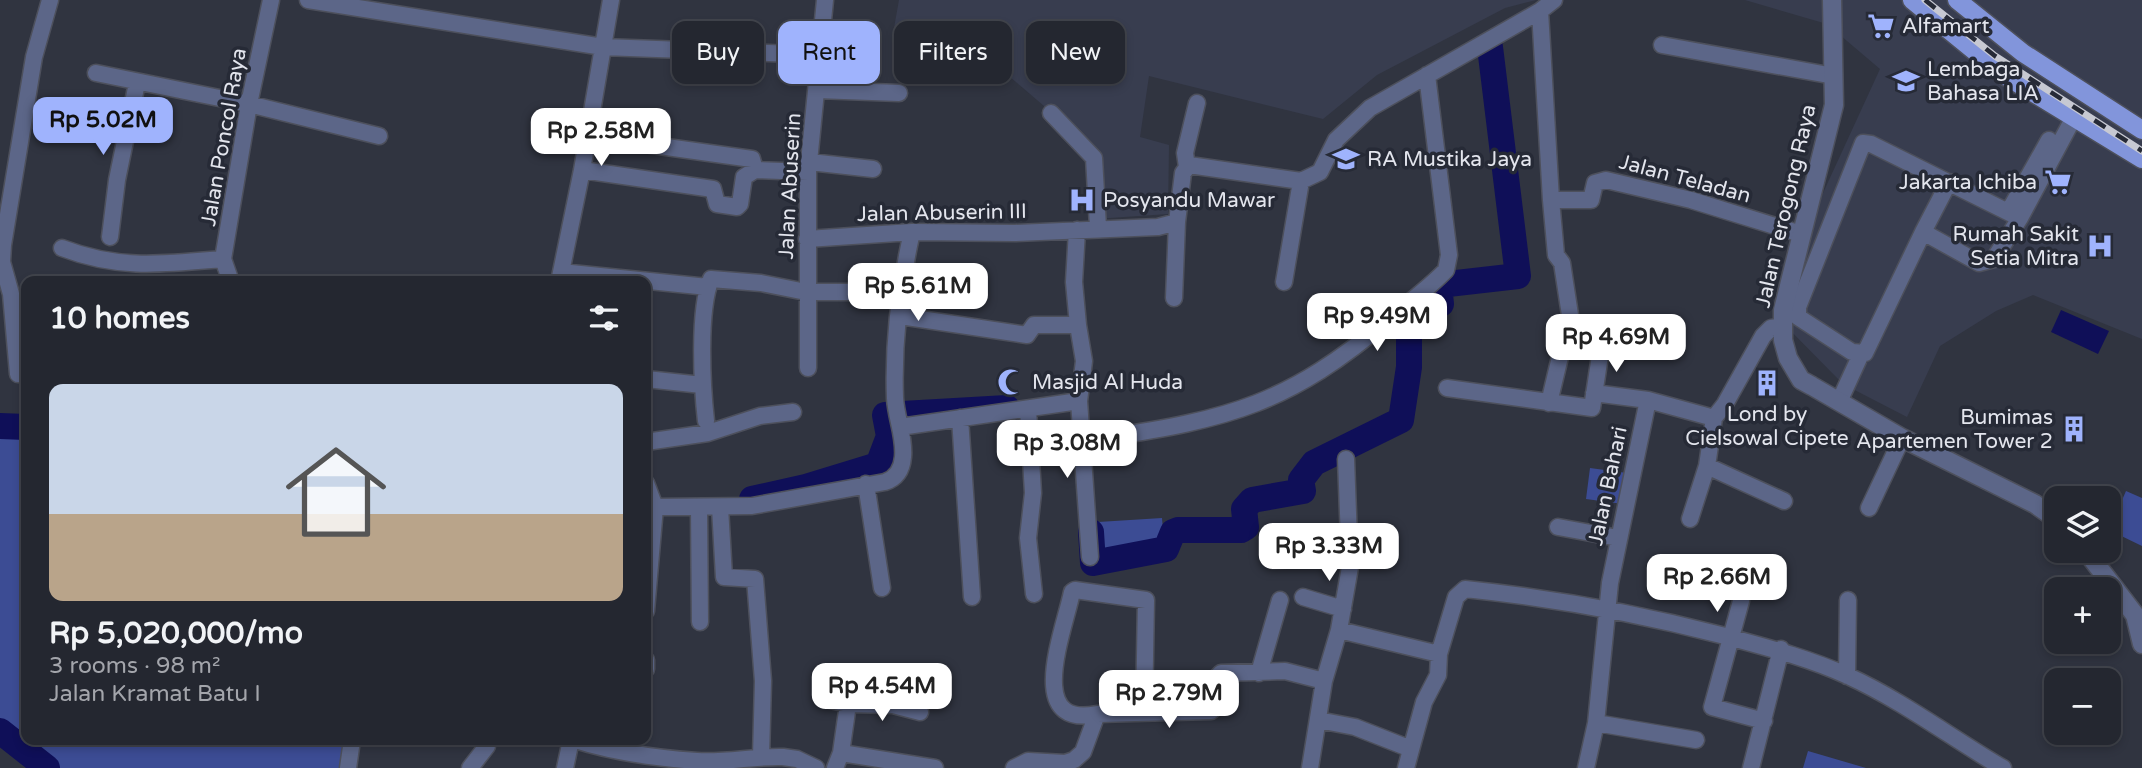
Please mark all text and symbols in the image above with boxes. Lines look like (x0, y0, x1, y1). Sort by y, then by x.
supermarket icon: Alfamart (1866, 11, 1896, 41)
place label: Alfamart (1902, 14, 1989, 39)
chip: Buy (672, 21, 764, 84)
chip: Rent (778, 21, 880, 84)
chip: Filters (894, 21, 1012, 84)
chip: New (1026, 21, 1125, 84)
street label: Jalan Poncol Raya (196, 46, 252, 228)
place label: Lembaga Bahasa LIA (1927, 57, 2039, 106)
school or university icon: Lembaga Bahasa LIA (1891, 66, 1921, 96)
pin: Rp 5.02M (31, 97, 175, 157)
street label: Jalan Terogong Raya (1750, 102, 1822, 310)
text: Rp 5.02M (49, 106, 157, 134)
pin: Rp 2.58M (529, 108, 673, 168)
street label: Jalan Abuserin (774, 112, 806, 260)
text: Rp 2.58M (547, 117, 655, 145)
school or university icon: RA Mustika Jaya (1331, 144, 1361, 174)
place label: RA Mustika Jaya (1367, 147, 1532, 172)
street label: Jalan Teladan (1617, 149, 1753, 209)
supermarket icon: Jakarta Ichiba (2043, 167, 2073, 197)
place label: Jakarta Ichiba (1899, 170, 2037, 195)
hospital icon: Posyandu Mawar (1067, 185, 1097, 215)
place label: Posyandu Mawar (1103, 188, 1275, 213)
street label: Jalan Abuserin III (857, 199, 1027, 227)
place label: Rumah Sakit Setia Mitra (1952, 222, 2079, 271)
hospital icon: Rumah Sakit Setia Mitra (2085, 231, 2115, 261)
pin: Rp 5.61M (846, 264, 990, 323)
text: Rp 5.61M (864, 272, 972, 300)
pin: Rp 9.49M (1305, 294, 1449, 353)
icon: filters (585, 299, 623, 337)
text: 10 homes (49, 300, 190, 337)
text: Rp 9.49M (1323, 302, 1431, 330)
pin: Rp 4.69M (1544, 314, 1688, 374)
text: Rp 4.69M (1562, 323, 1670, 351)
mosque icon: Masjid Al Huda (996, 367, 1026, 397)
building icon: Lond by Cielsowal Cipete (1752, 368, 1782, 398)
place label: Masjid Al Huda (1032, 370, 1183, 395)
place label: Lond by Cielsowal Cipete (1685, 402, 1849, 451)
place label: Bumimas Apartemen Tower 2 (1856, 405, 2053, 454)
building icon: Bumimas Apartemen Tower 2 (2059, 414, 2089, 444)
pin: Rp 3.08M (995, 420, 1139, 480)
street label: Jalan Bahari (1583, 424, 1633, 548)
icon: home (273, 429, 399, 555)
text: Rp 3.08M (1013, 429, 1121, 457)
map controls (2044, 486, 2121, 745)
button: layers (2044, 486, 2121, 563)
pin: Rp 3.33M (1257, 524, 1401, 583)
text: Rp 3.33M (1275, 532, 1383, 560)
pin: Rp 2.66M (1645, 554, 1789, 614)
text: Rp 2.66M (1663, 563, 1771, 591)
button: + (2044, 577, 2121, 654)
text: Rp 5,020,000/mo (49, 615, 303, 652)
text: 3 rooms · 98 m² (49, 652, 220, 680)
pin: Rp 4.54M (810, 664, 954, 723)
button: − (2044, 668, 2121, 745)
pin: Rp 2.79M (1097, 670, 1241, 730)
text: Rp 4.54M (828, 672, 936, 700)
text: Rp 2.79M (1115, 679, 1223, 707)
text: Jalan Kramat Batu I (49, 680, 261, 708)

